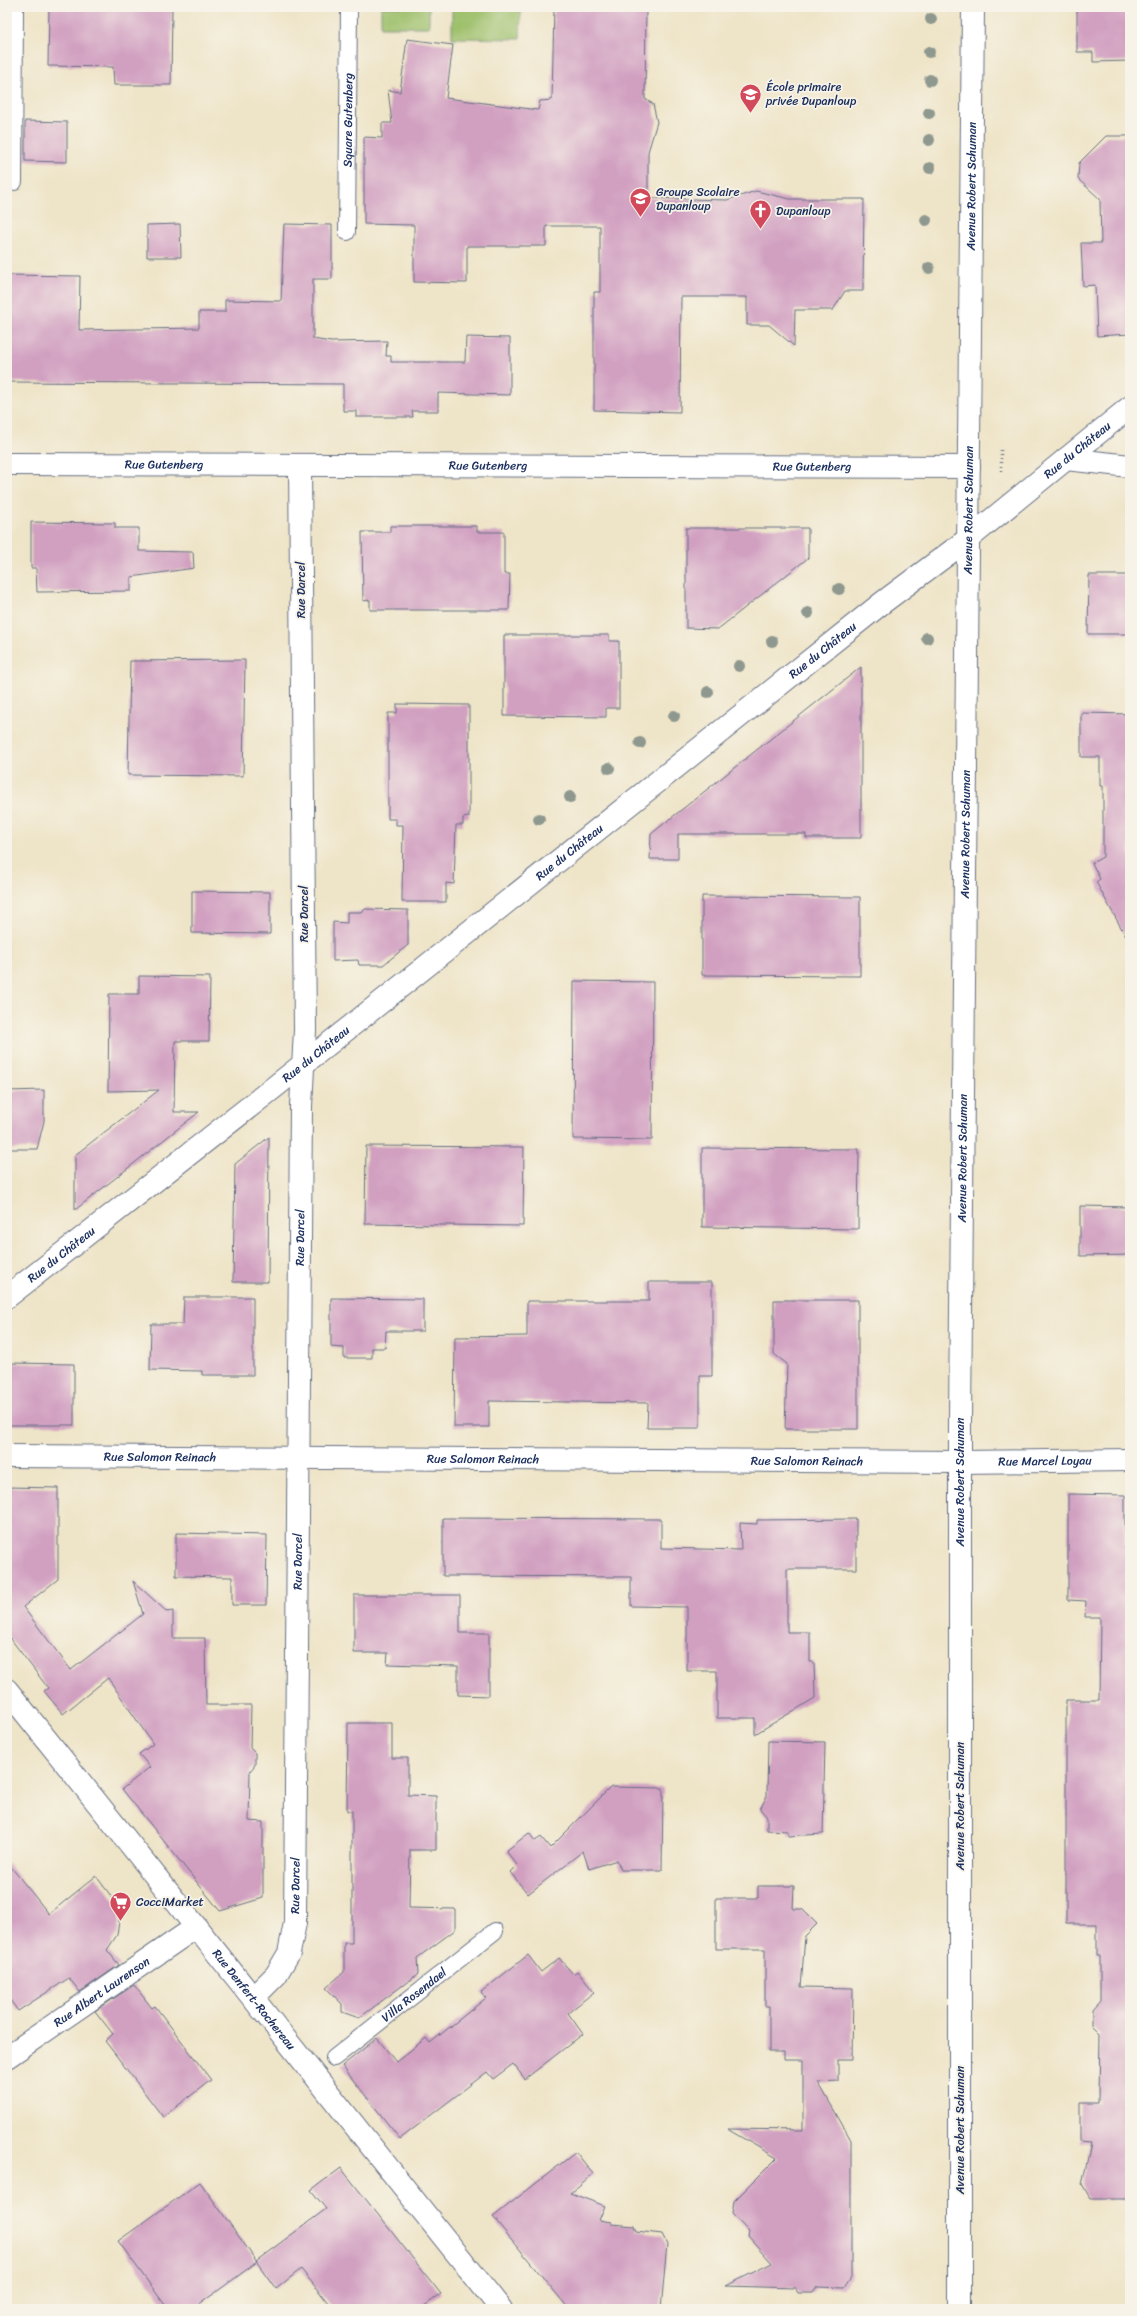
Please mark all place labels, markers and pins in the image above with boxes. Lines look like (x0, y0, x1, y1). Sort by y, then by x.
place label: École primaire privée Dupanloup (765, 76, 857, 112)
school or university icon: École primaire privée Dupanloup (737, 81, 763, 114)
place label: Groupe Scolaire Dupanloup (656, 181, 740, 217)
school or university icon: Groupe Scolaire Dupanloup (627, 186, 653, 219)
church icon: Dupanloup (747, 198, 773, 231)
place label: Dupanloup (776, 200, 831, 222)
supermarket icon: CocciMarket (108, 1889, 134, 1922)
place label: CocciMarket (136, 1891, 204, 1913)

